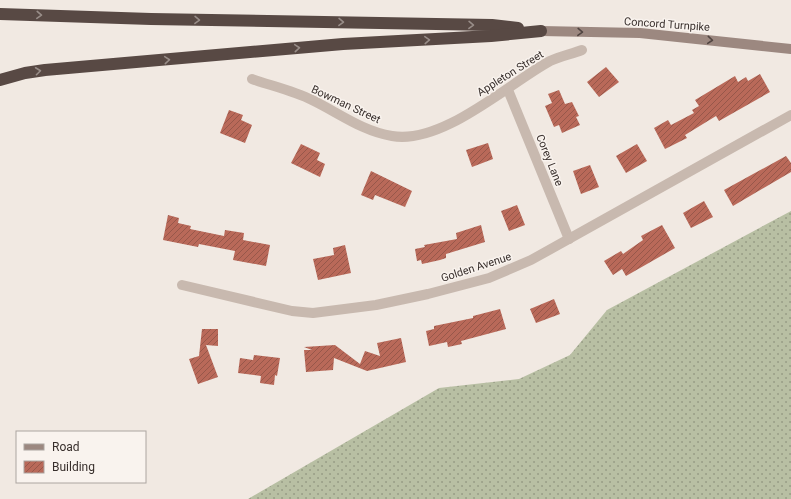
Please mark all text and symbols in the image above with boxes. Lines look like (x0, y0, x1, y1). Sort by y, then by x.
one-way arrow (36, 11, 42, 19)
street label: Concord Turnpike (624, 15, 710, 34)
one-way arrow (194, 16, 200, 24)
one-way arrow (338, 18, 344, 27)
one-way arrow (468, 21, 474, 29)
one-way arrow (577, 28, 583, 36)
one-way arrow (424, 35, 430, 44)
one-way arrow (707, 35, 713, 44)
one-way arrow (294, 44, 300, 53)
street label: Appleton Street (475, 48, 546, 99)
one-way arrow (164, 55, 170, 64)
one-way arrow (35, 67, 41, 76)
street label: Bowman Street (309, 83, 383, 126)
street label: Corey Lane (533, 132, 566, 188)
street label: Golden Avenue (439, 250, 513, 285)
legend (16, 431, 146, 483)
text: Road (52, 440, 80, 454)
text: Building (52, 460, 95, 474)

